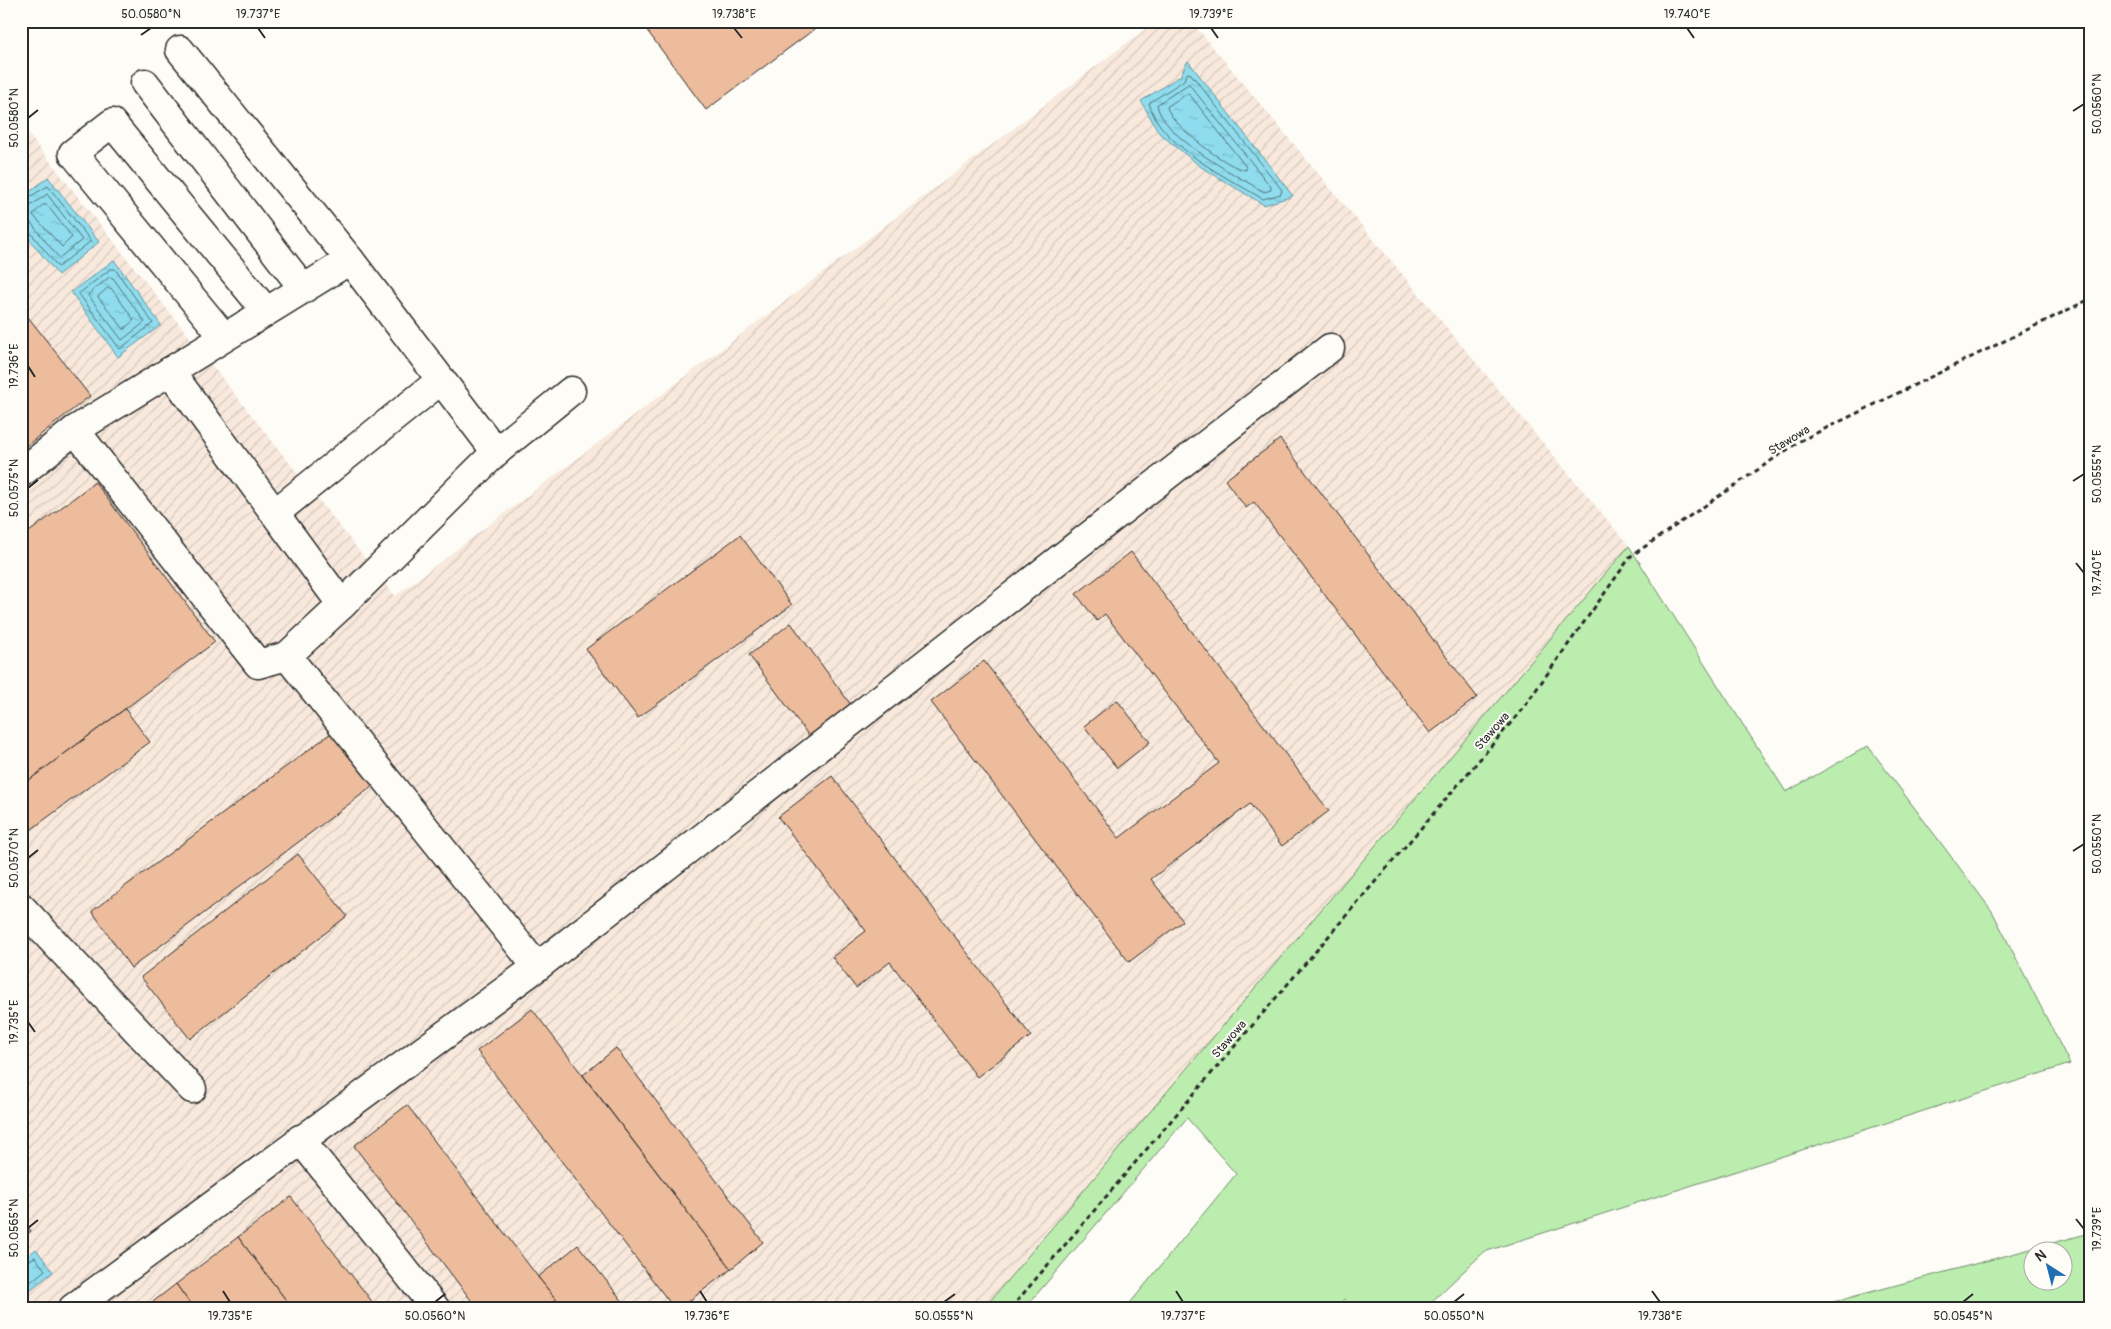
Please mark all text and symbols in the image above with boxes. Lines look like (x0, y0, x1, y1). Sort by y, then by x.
text: 50.0580°N (121, 7, 181, 22)
text: 19.737°E (236, 7, 280, 22)
text: 19.738°E (712, 7, 756, 22)
text: 19.739°E (1189, 7, 1233, 22)
text: 19.740°E (1664, 7, 1710, 22)
text: 50.0560°N (2090, 74, 2105, 134)
text: 50.0580°N (7, 88, 22, 148)
text: 19.736°E (7, 343, 22, 389)
street label: Stawowa (1766, 422, 1813, 459)
text: 50.0555°N (2090, 445, 2105, 503)
text: 50.0575°N (7, 459, 22, 517)
text: 19.740°E (2090, 550, 2105, 596)
street label: Stawowa (1472, 709, 1513, 753)
text: 50.0550°N (2090, 814, 2105, 874)
text: 50.0570°N (7, 828, 22, 888)
text: 19.735°E (7, 1000, 22, 1044)
street label: Stawowa (1209, 1017, 1250, 1061)
text: 50.0565°N (7, 1199, 22, 1257)
text: 19.739°E (2090, 1207, 2105, 1251)
north arrow (2024, 1242, 2074, 1292)
text: N (2032, 1246, 2049, 1266)
text: 19.735°E (208, 1309, 252, 1324)
text: 50.0560°N (405, 1309, 465, 1324)
text: 19.736°E (684, 1309, 730, 1324)
text: 50.0555°N (915, 1309, 973, 1324)
text: 19.737°E (1161, 1309, 1205, 1324)
text: 50.0550°N (1424, 1309, 1484, 1324)
text: 19.738°E (1638, 1309, 1682, 1324)
text: 50.0545°N (1934, 1309, 1992, 1324)

